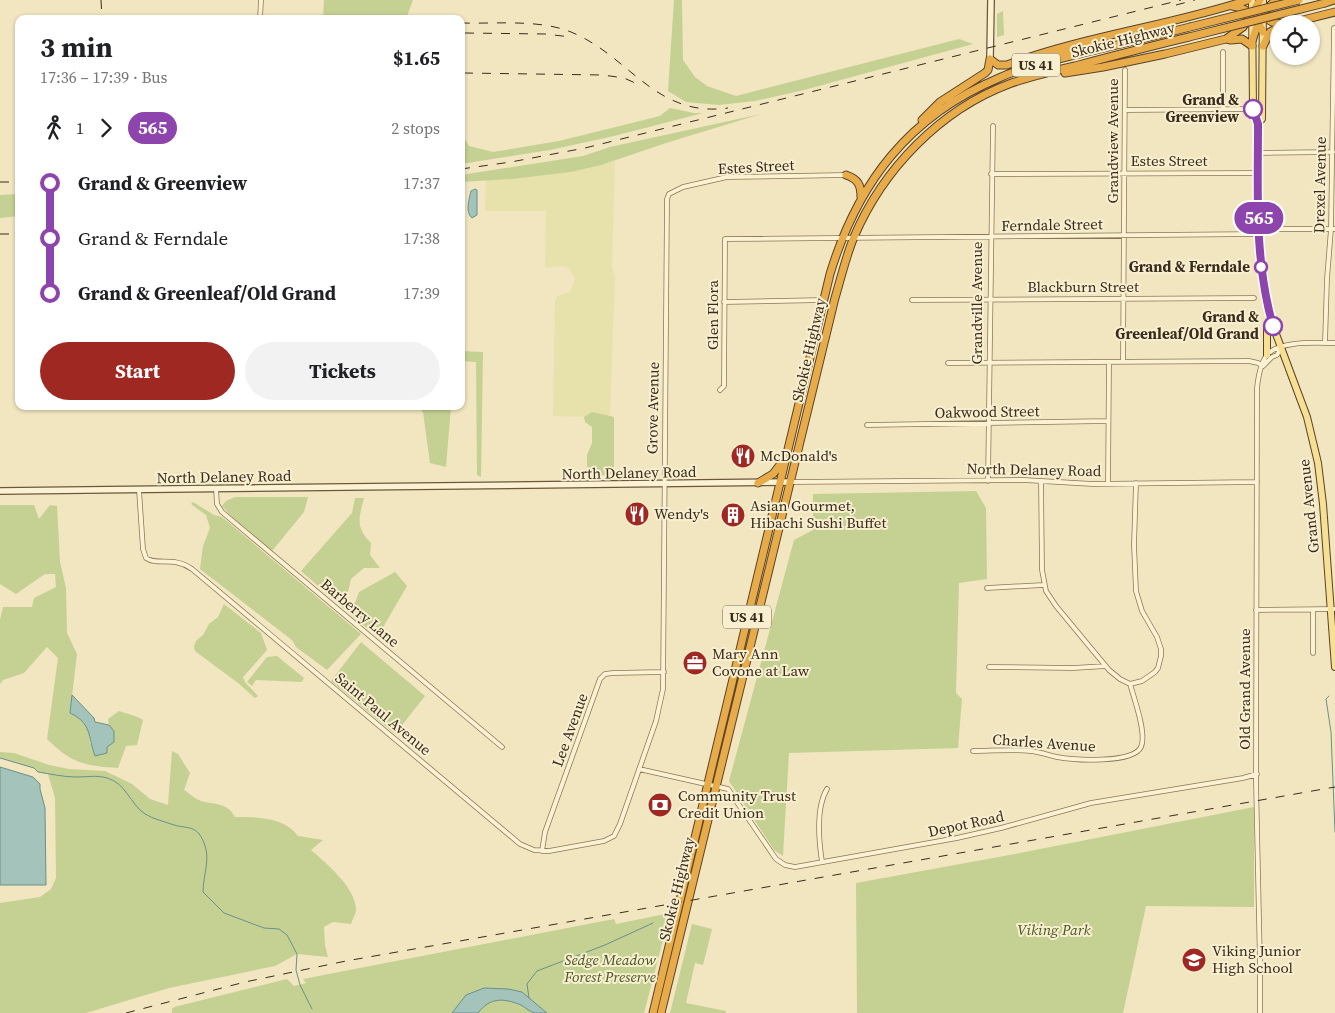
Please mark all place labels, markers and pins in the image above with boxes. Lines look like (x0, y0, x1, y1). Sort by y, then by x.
place label: Grand & Greenview (1165, 89, 1239, 127)
marker: Grand & Greenview (1243, 99, 1263, 119)
place label: Grand & Ferndale (1129, 256, 1250, 277)
marker: Grand & Ferndale (1254, 260, 1268, 274)
place label: Grand & Greenleaf/Old Grand (1115, 306, 1259, 344)
marker: Grand & Greenleaf/Old Grand (1263, 316, 1283, 336)
restaurant icon: McDonald's (730, 443, 756, 469)
place label: McDonald's (760, 445, 837, 466)
place label: Asian Gourmet, Hibachi Sushi Buffet (750, 495, 887, 533)
restaurant icon: Wendy's (624, 501, 650, 527)
building icon: Asian Gourmet, Hibachi Sushi Buffet (720, 502, 746, 528)
place label: Wendy's (654, 503, 709, 524)
place label: Mary Ann Covone at Law (712, 643, 810, 681)
office icon: Mary Ann Covone at Law (682, 650, 708, 676)
place label: Community Trust Credit Union (678, 785, 796, 823)
bank icon: Community Trust Credit Union (647, 792, 673, 818)
place label: Viking Junior High School (1212, 940, 1302, 978)
school or university icon: Viking Junior High School (1181, 947, 1207, 973)

